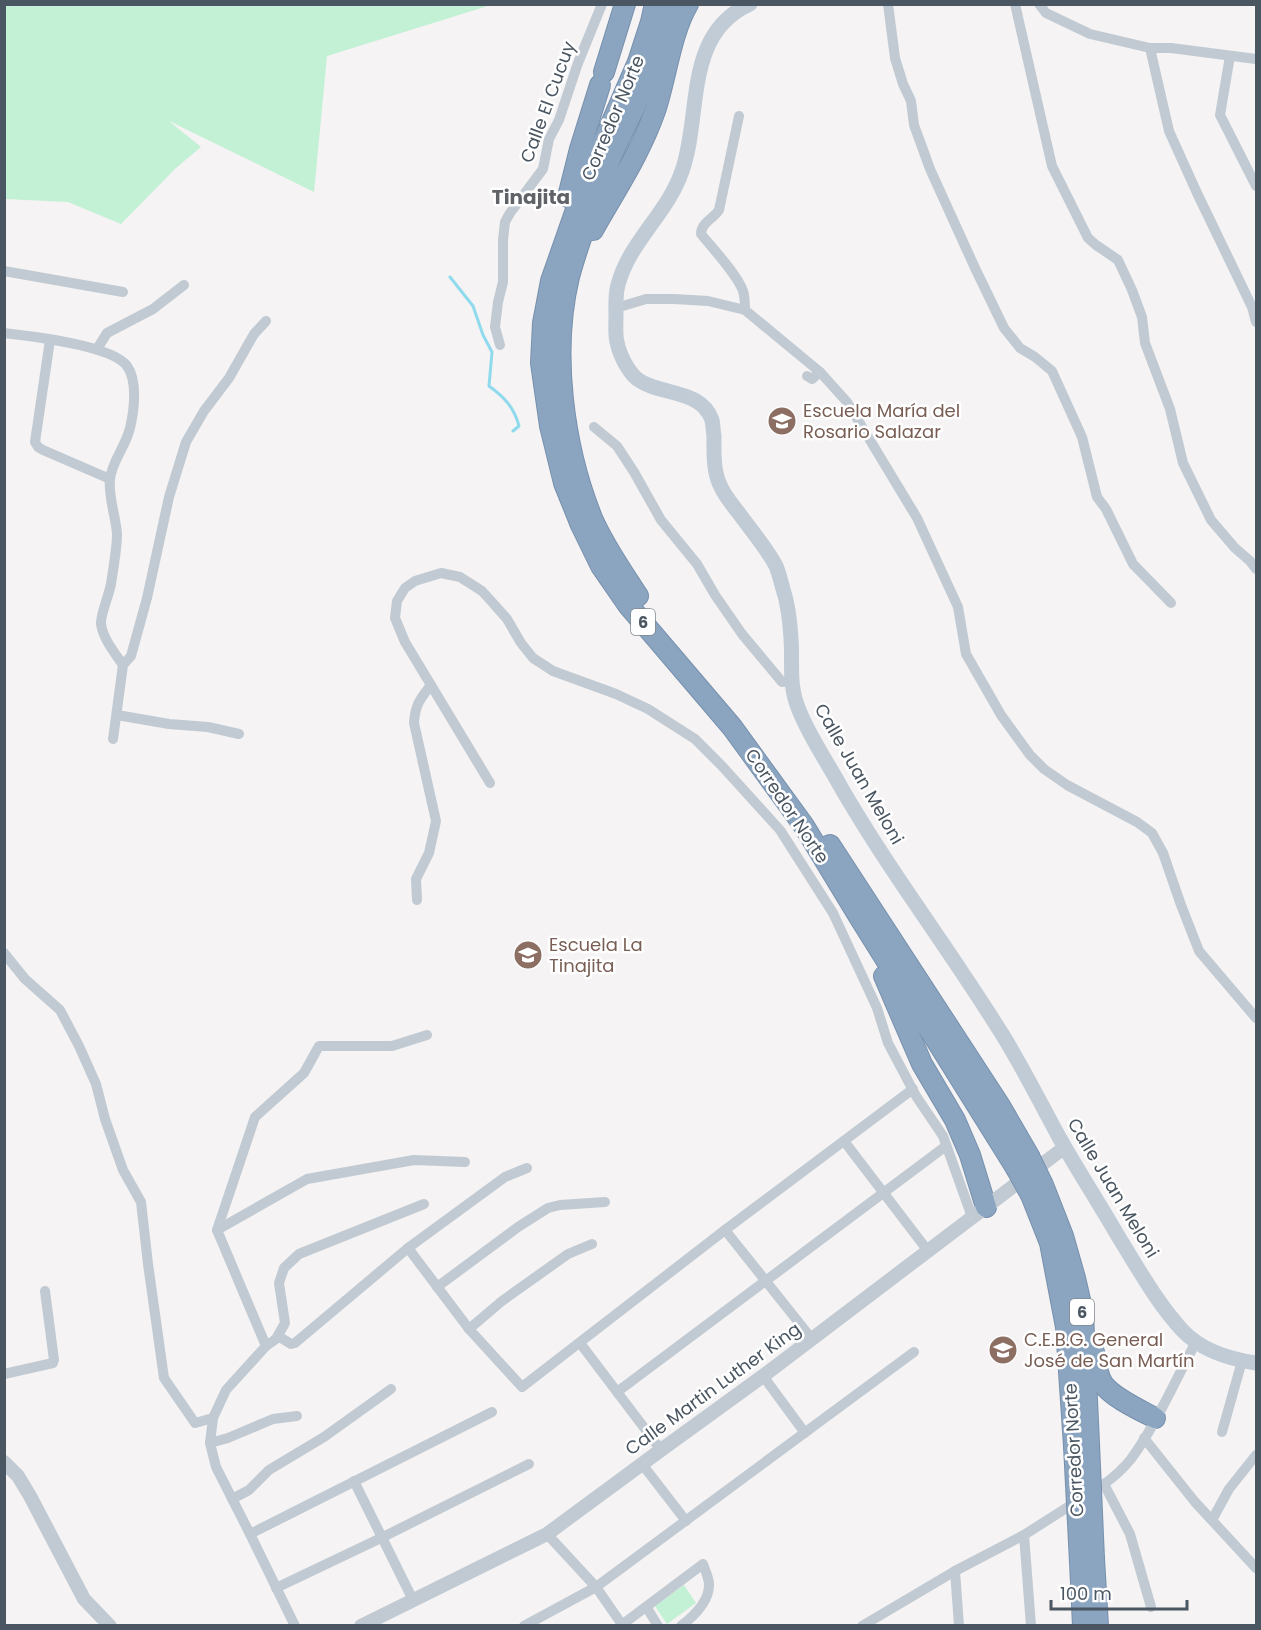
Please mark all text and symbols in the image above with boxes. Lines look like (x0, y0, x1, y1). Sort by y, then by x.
street label: Calle El Cucuy (514, 38, 581, 166)
street label: Corredor Norte (575, 51, 650, 184)
district label: Tinajita (492, 183, 570, 211)
place label: Escuela María del Rosario Salazar (803, 398, 960, 444)
school or university icon: Escuela María del Rosario Salazar (766, 405, 798, 437)
road number: 6 (631, 609, 655, 635)
street label: Calle Juan Meloni (809, 699, 910, 849)
street label: Corredor Norte (740, 743, 835, 868)
place label: Escuela La Tinajita (549, 932, 643, 978)
school or university icon: Escuela La Tinajita (512, 939, 544, 971)
street label: Calle Juan Meloni (1062, 1113, 1165, 1262)
road number: 6 (1070, 1299, 1094, 1325)
street label: Calle Martin Luther King (620, 1316, 806, 1461)
place label: C.E.B.G. General José de San Martín (1024, 1327, 1195, 1373)
school or university icon: C.E.B.G. General José de San Martín (987, 1334, 1019, 1366)
street label: Corredor Norte (1058, 1383, 1089, 1517)
scale bar (1051, 1573, 1188, 1611)
text: 100 m (1060, 1581, 1112, 1606)

